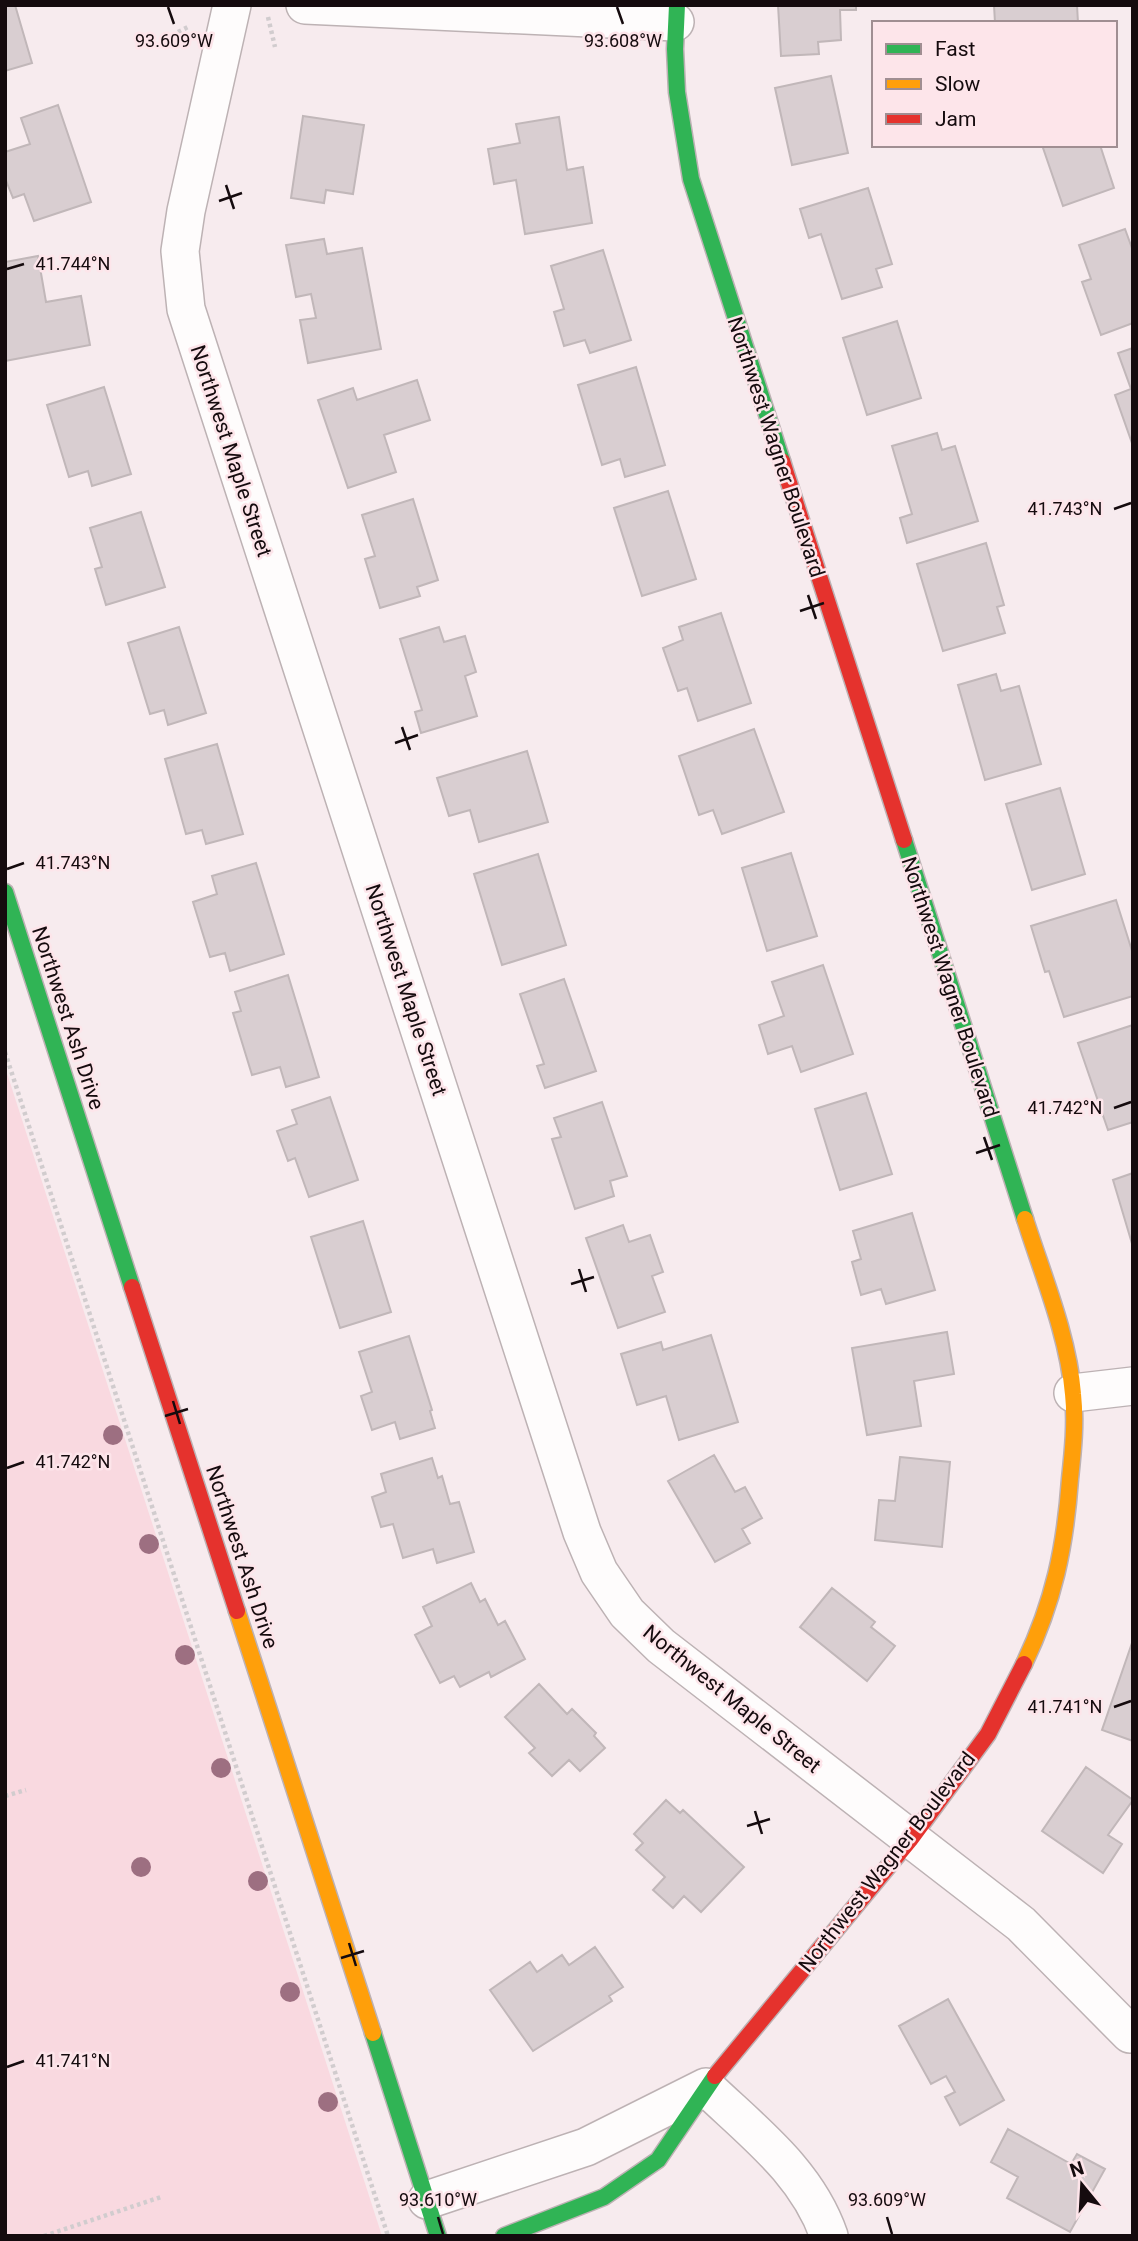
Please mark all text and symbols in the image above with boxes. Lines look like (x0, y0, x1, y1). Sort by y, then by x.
legend (872, 21, 1117, 147)
text: 93.609°W (135, 30, 213, 51)
text: 93.608°W (584, 30, 662, 51)
text: Fast (935, 37, 976, 61)
text: Slow (935, 72, 981, 96)
text: Jam (935, 107, 976, 131)
text: 41.744°N (36, 253, 110, 274)
street label: Northwest Wagner Boulevard (723, 314, 829, 580)
street label: Northwest Maple Street (185, 342, 277, 560)
text: 41.743°N (1028, 498, 1102, 519)
text: 41.743°N (36, 852, 110, 873)
street label: Northwest Wagner Boulevard (897, 854, 1003, 1120)
street label: Northwest Maple Street (360, 881, 452, 1099)
street label: Northwest Ash Drive (27, 923, 109, 1113)
text: 41.742°N (1028, 1097, 1102, 1118)
text: 41.742°N (36, 1451, 110, 1472)
street label: Northwest Ash Drive (201, 1462, 283, 1652)
street label: Northwest Maple Street (638, 1620, 826, 1778)
text: 41.741°N (1028, 1696, 1102, 1717)
street label: Northwest Wagner Boulevard (794, 1747, 980, 1977)
text: 41.741°N (36, 2050, 110, 2071)
north arrow (1047, 2150, 1117, 2220)
text: N (1067, 2156, 1087, 2182)
text: 93.610°W (399, 2189, 477, 2210)
text: 93.609°W (848, 2189, 926, 2210)

